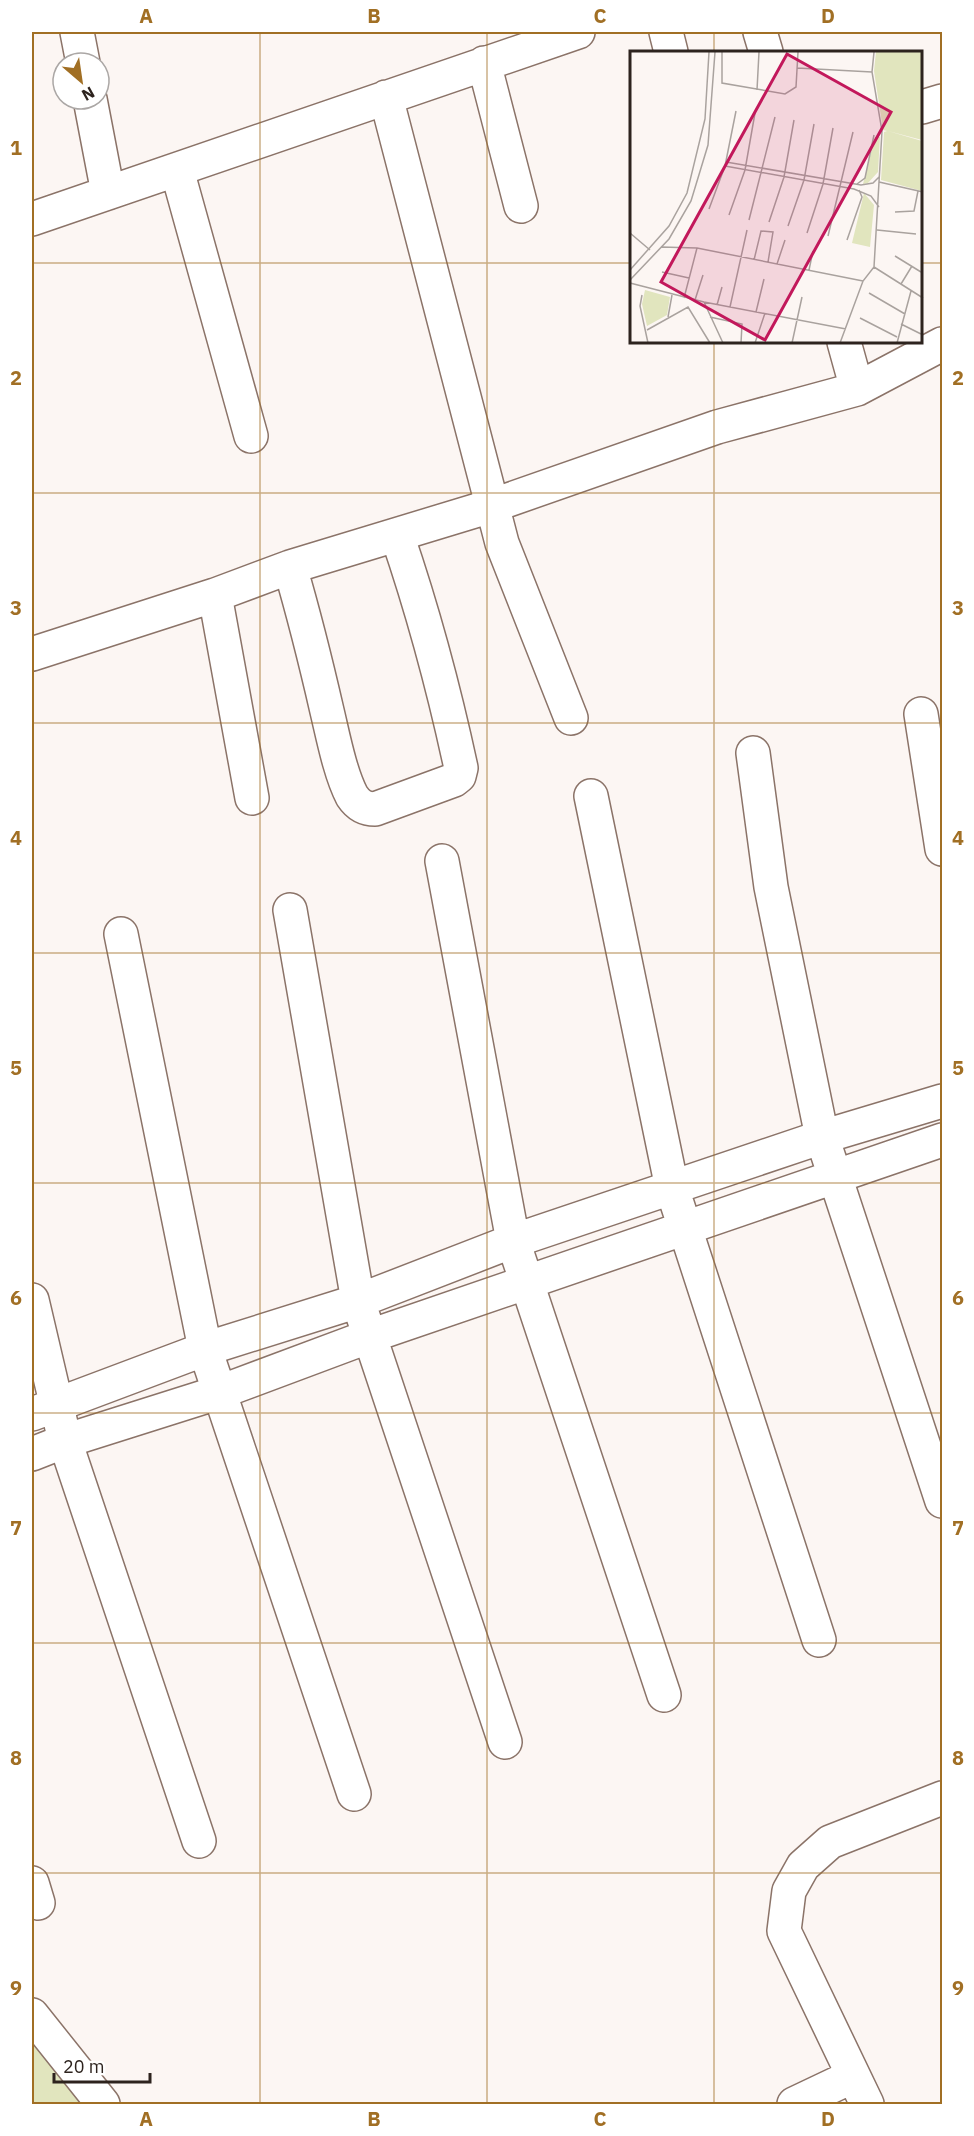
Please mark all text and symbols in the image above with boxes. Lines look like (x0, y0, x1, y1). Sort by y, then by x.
text: A (139, 2, 153, 29)
text: B (367, 2, 381, 29)
text: C (593, 2, 607, 29)
text: D (821, 2, 835, 29)
north arrow (51, 51, 111, 111)
inset map (630, 51, 923, 344)
text: N (78, 83, 98, 106)
text: 1 (10, 134, 22, 161)
text: 1 (952, 134, 964, 161)
text: 2 (10, 364, 22, 391)
text: 2 (952, 364, 964, 391)
text: 3 (10, 594, 22, 621)
text: 3 (952, 594, 964, 621)
text: 4 (10, 824, 22, 851)
text: 4 (952, 824, 964, 851)
text: 5 (10, 1054, 22, 1081)
text: 5 (952, 1054, 964, 1081)
text: 6 (10, 1284, 22, 1311)
text: 6 (952, 1284, 964, 1311)
text: 7 (10, 1514, 22, 1541)
text: 7 (952, 1514, 964, 1541)
text: 8 (10, 1744, 22, 1771)
text: 8 (952, 1744, 964, 1771)
text: 9 (10, 1974, 22, 2001)
text: 9 (952, 1974, 964, 2001)
scale bar (54, 2046, 150, 2084)
text: 20 m (63, 2055, 105, 2078)
text: A (139, 2105, 153, 2132)
text: B (367, 2105, 381, 2132)
text: C (593, 2105, 607, 2132)
text: D (821, 2105, 835, 2132)

